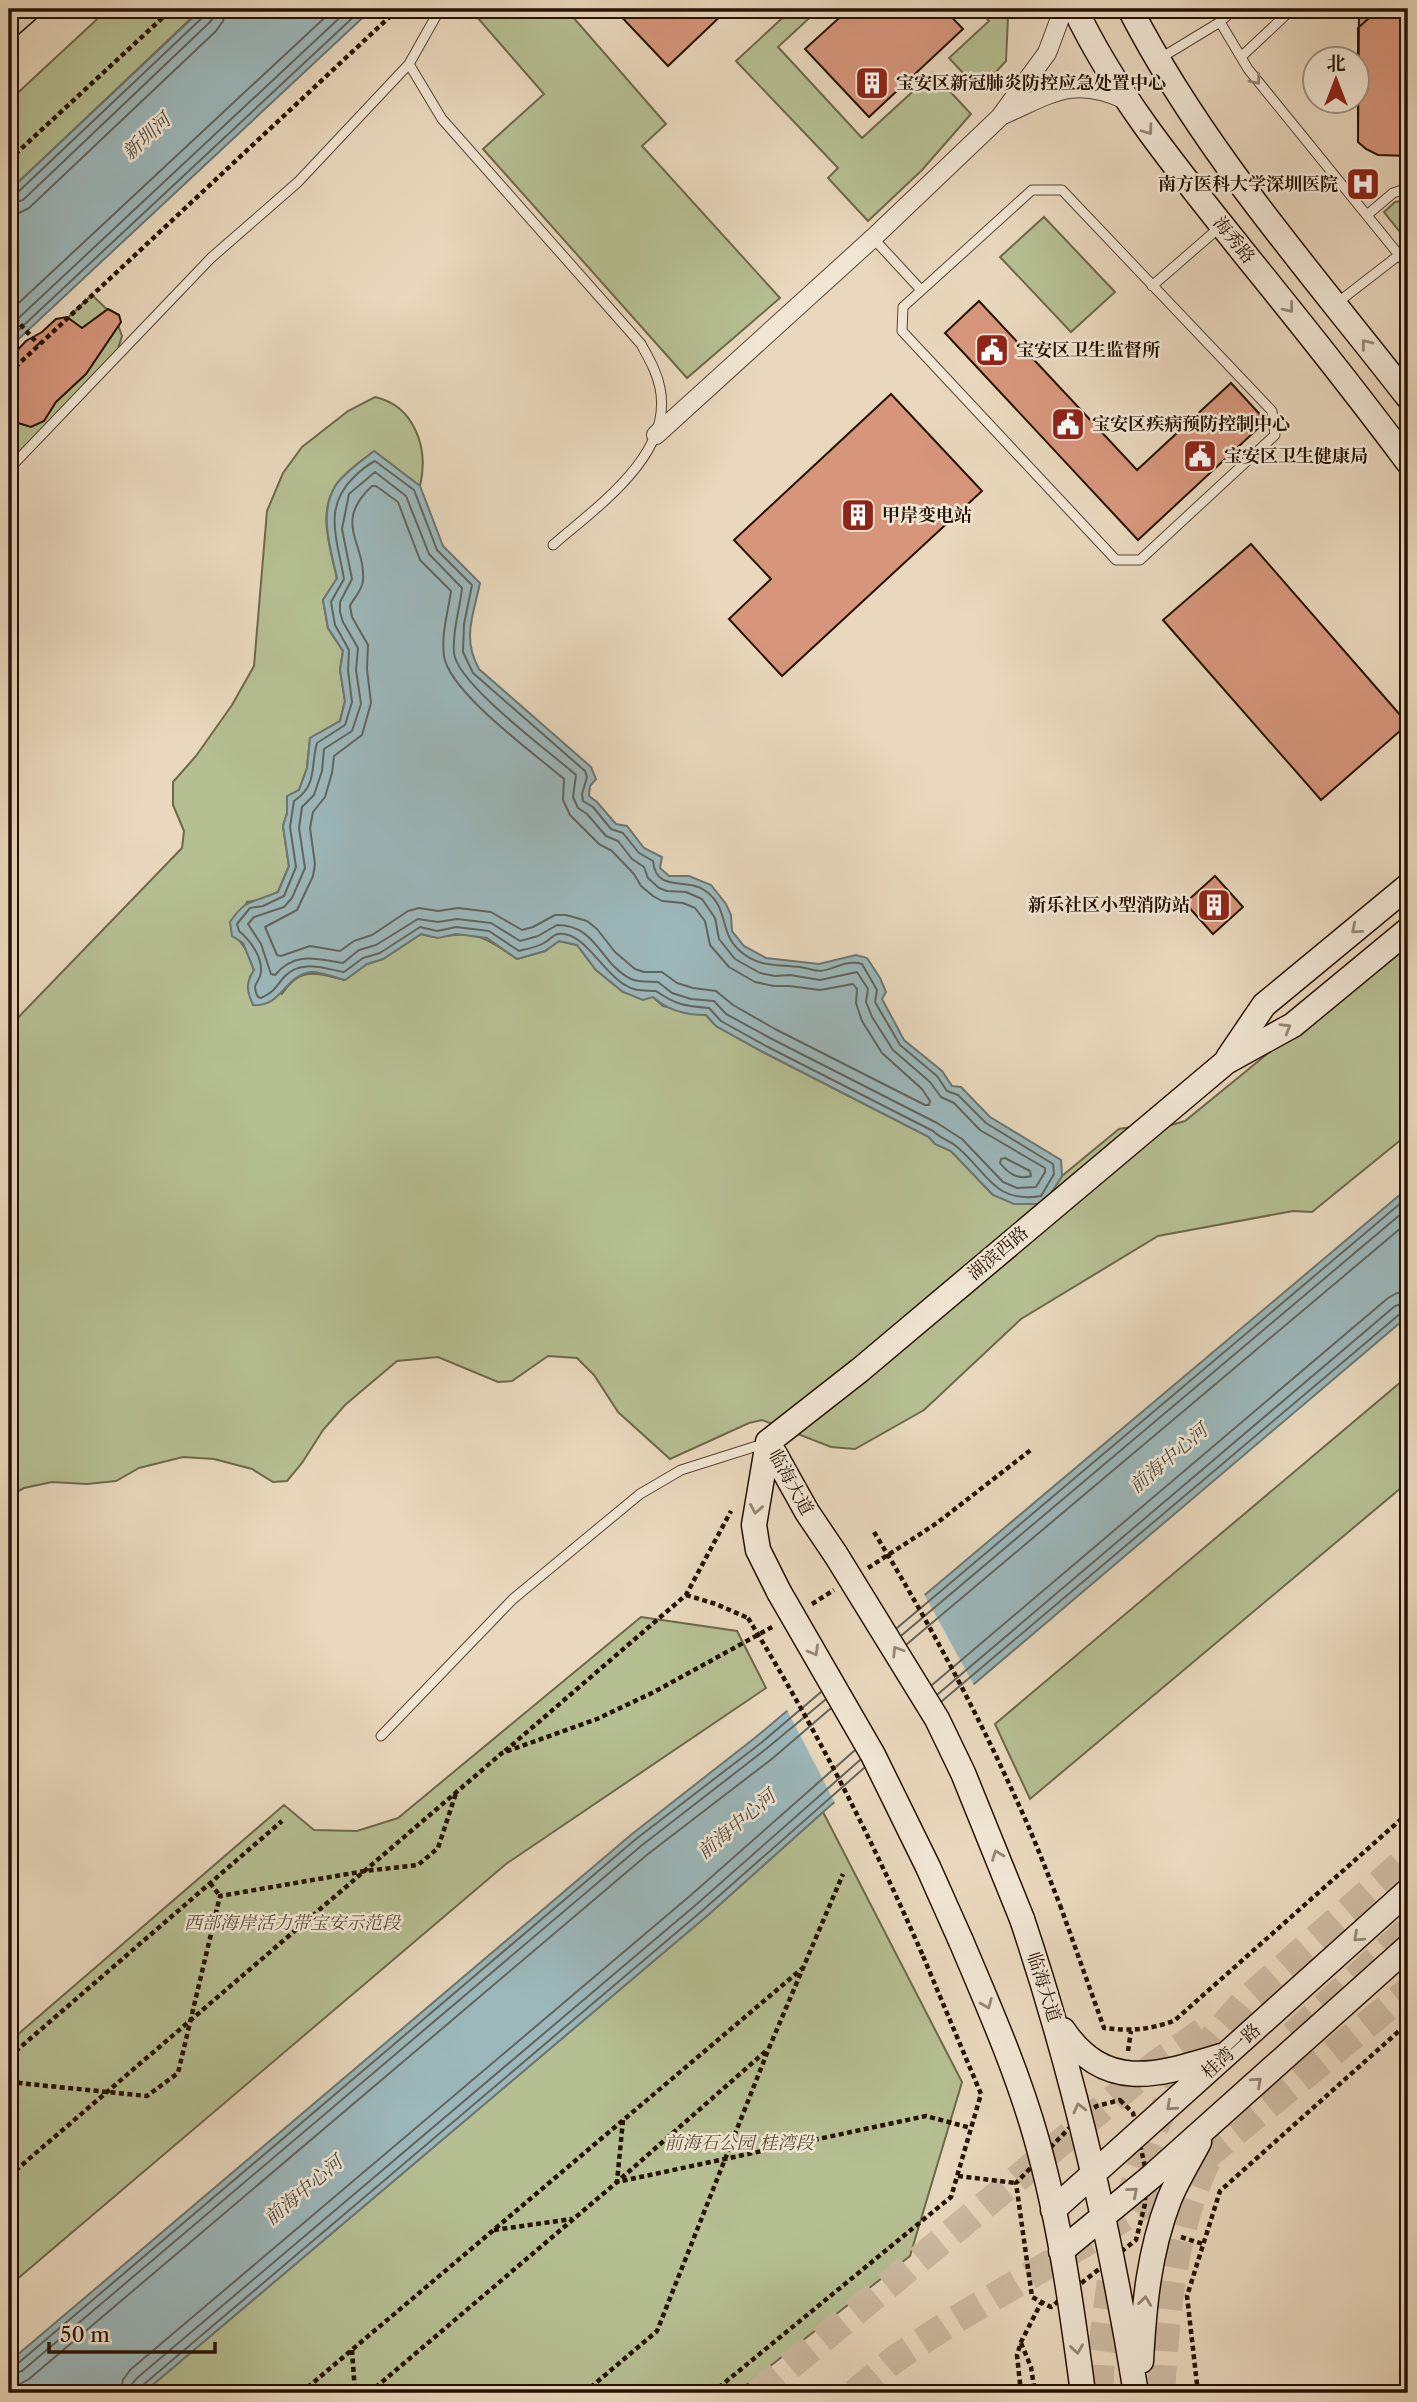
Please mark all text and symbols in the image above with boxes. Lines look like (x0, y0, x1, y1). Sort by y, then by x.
north arrow (1302, 46, 1372, 116)
text: 北 (1326, 52, 1346, 75)
building icon: 宝安区新冠肺炎防控应急处置中心 (853, 64, 891, 102)
place label: 宝安区新冠肺炎防控应急处置中心 (896, 72, 1166, 94)
one-way arrow (1248, 72, 1261, 84)
water label: 新圳河 (118, 106, 177, 164)
one-way arrow (1139, 122, 1152, 135)
hospital icon: 南方医科大学深圳医院 (1344, 165, 1382, 203)
place label: 南方医科大学深圳医院 (1158, 173, 1338, 195)
street label: 海秀路 (1208, 212, 1260, 268)
one-way arrow (1281, 300, 1293, 313)
public building icon: 宝安区卫生监督所 (973, 331, 1011, 369)
place label: 宝安区卫生监督所 (1016, 339, 1161, 361)
one-way arrow (1362, 339, 1375, 351)
public building icon: 宝安区疾病预防控制中心 (1049, 405, 1087, 443)
place label: 宝安区疾病预防控制中心 (1092, 413, 1290, 435)
public building icon: 宝安区卫生健康局 (1181, 437, 1219, 475)
place label: 宝安区卫生健康局 (1224, 445, 1368, 467)
building icon: 甲岸变电站 (839, 496, 877, 534)
place label: 甲岸变电站 (882, 504, 972, 526)
building icon: 新乐社区小型消防站 (1195, 886, 1233, 924)
place label: 新乐社区小型消防站 (1028, 894, 1190, 916)
one-way arrow (1351, 921, 1364, 933)
one-way arrow (1278, 1024, 1291, 1037)
street label: 湖滨西路 (963, 1221, 1033, 1285)
water label: 前海中心河 (1125, 1417, 1214, 1498)
street label: 临海大道 (764, 1445, 818, 1519)
one-way arrow (750, 1503, 765, 1515)
one-way arrow (806, 1643, 819, 1656)
one-way arrow (893, 1646, 906, 1659)
water label: 前海中心河 (693, 1783, 782, 1864)
one-way arrow (992, 1850, 1006, 1862)
park label: 西部海岸活力带宝安示范段 (184, 1912, 402, 1934)
one-way arrow (1353, 1928, 1366, 1941)
street label: 临海大道 (1022, 1949, 1066, 2025)
one-way arrow (979, 1998, 993, 2010)
street label: 桂湾一路 (1197, 2019, 1265, 2083)
one-way arrow (1249, 2078, 1262, 2090)
one-way arrow (1166, 2098, 1179, 2110)
one-way arrow (1073, 2102, 1087, 2114)
park label: 前海石公园 桂湾段 (665, 2132, 815, 2154)
water label: 前海中心河 (260, 2149, 349, 2230)
one-way arrow (1124, 2188, 1137, 2200)
one-way arrow (1138, 2295, 1153, 2307)
scale bar (49, 2311, 215, 2355)
text: 50 m (60, 2322, 110, 2347)
one-way arrow (1069, 2343, 1084, 2355)

